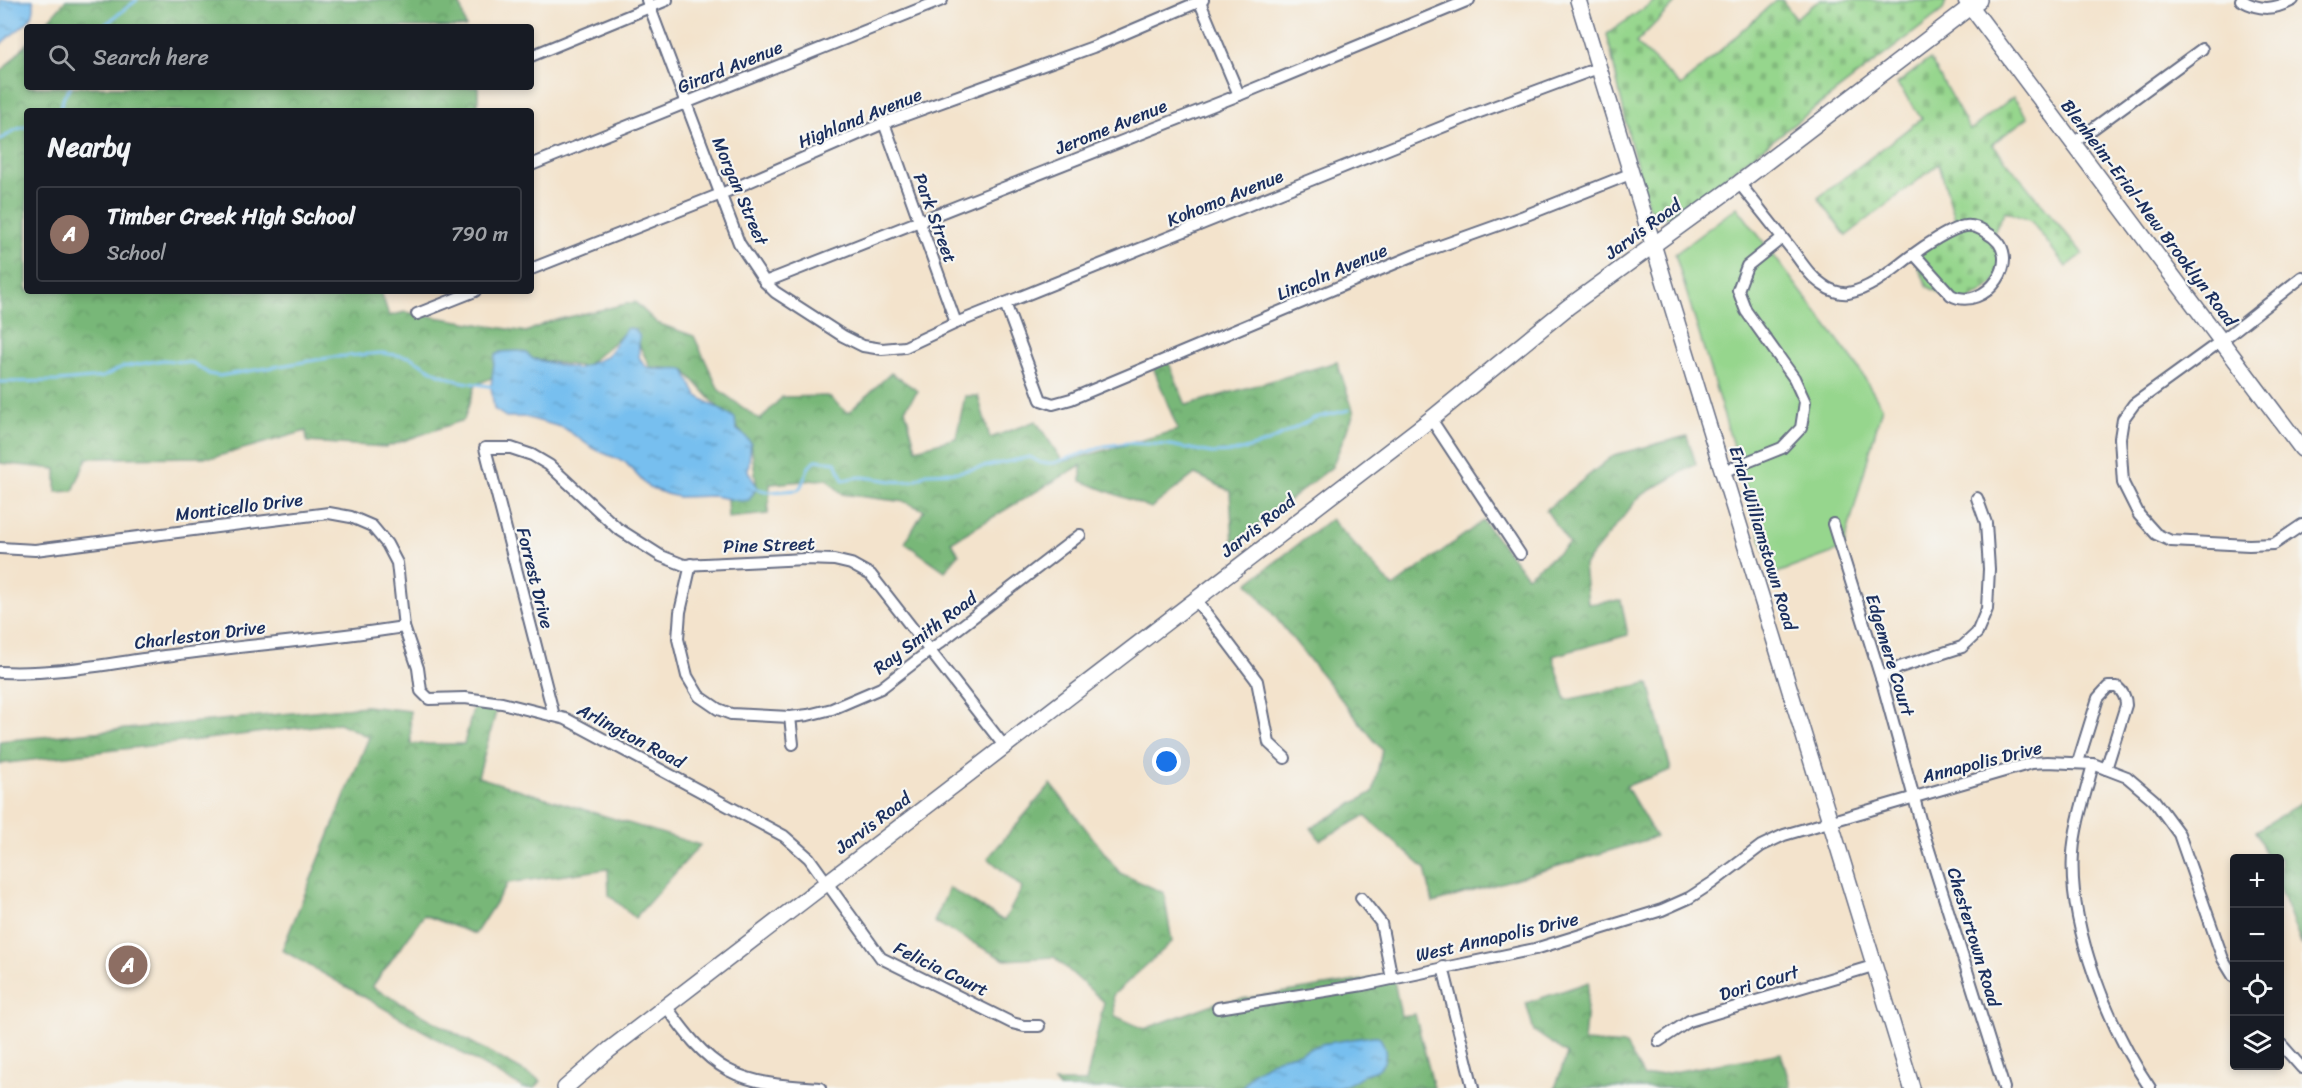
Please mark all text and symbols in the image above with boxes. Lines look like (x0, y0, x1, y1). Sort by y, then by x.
search box (24, 24, 534, 90)
street label: Girard Avenue (672, 31, 788, 103)
text: Search here (93, 38, 209, 77)
icon: search (45, 41, 78, 74)
street label: Highland Avenue (793, 78, 927, 158)
street label: Jerome Avenue (1049, 90, 1172, 164)
street label: Blenheim-Erial-New Brooklyn Road (2052, 92, 2247, 335)
text: Nearby (48, 124, 130, 170)
street label: Morgan Street (703, 132, 778, 251)
street label: Kohomo Avenue (1162, 160, 1289, 236)
street label: Park Street (904, 168, 966, 268)
street label: Jarvis Road (1597, 189, 1689, 269)
text: Timber Creek High School (107, 197, 355, 236)
text: A (63, 217, 76, 252)
text: 790 m (451, 217, 508, 252)
street label: Lincoln Avenue (1271, 234, 1393, 310)
text: School (107, 236, 166, 271)
street label: Erial-Williamstown Road (1720, 442, 1807, 636)
street label: Monticello Drive (173, 483, 305, 531)
street label: Jarvis Road (1212, 485, 1304, 567)
street label: Forrest Drive (507, 524, 563, 632)
street label: Pine Street (723, 527, 816, 563)
street label: Ray Smith Road (866, 582, 985, 683)
street label: Edgemere Court (1856, 590, 1924, 721)
street label: Charleston Drive (133, 611, 267, 659)
street label: Arlington Road (571, 694, 692, 779)
street label: Annapolis Drive (1918, 732, 2045, 793)
your location (1152, 747, 1181, 776)
street label: Jarvis Road (827, 783, 919, 863)
map controls (2230, 854, 2284, 1070)
button: + (2230, 854, 2284, 908)
street label: Chestertown Road (1938, 863, 2011, 1012)
street label: West Annapolis Drive (1412, 903, 1582, 971)
button: − (2230, 908, 2284, 962)
street label: Felicia Court (888, 932, 994, 1006)
pin: A (108, 942, 148, 988)
street label: Dori Court (1715, 956, 1803, 1010)
button: locate (2230, 962, 2284, 1016)
button: layers (2230, 1016, 2284, 1070)

